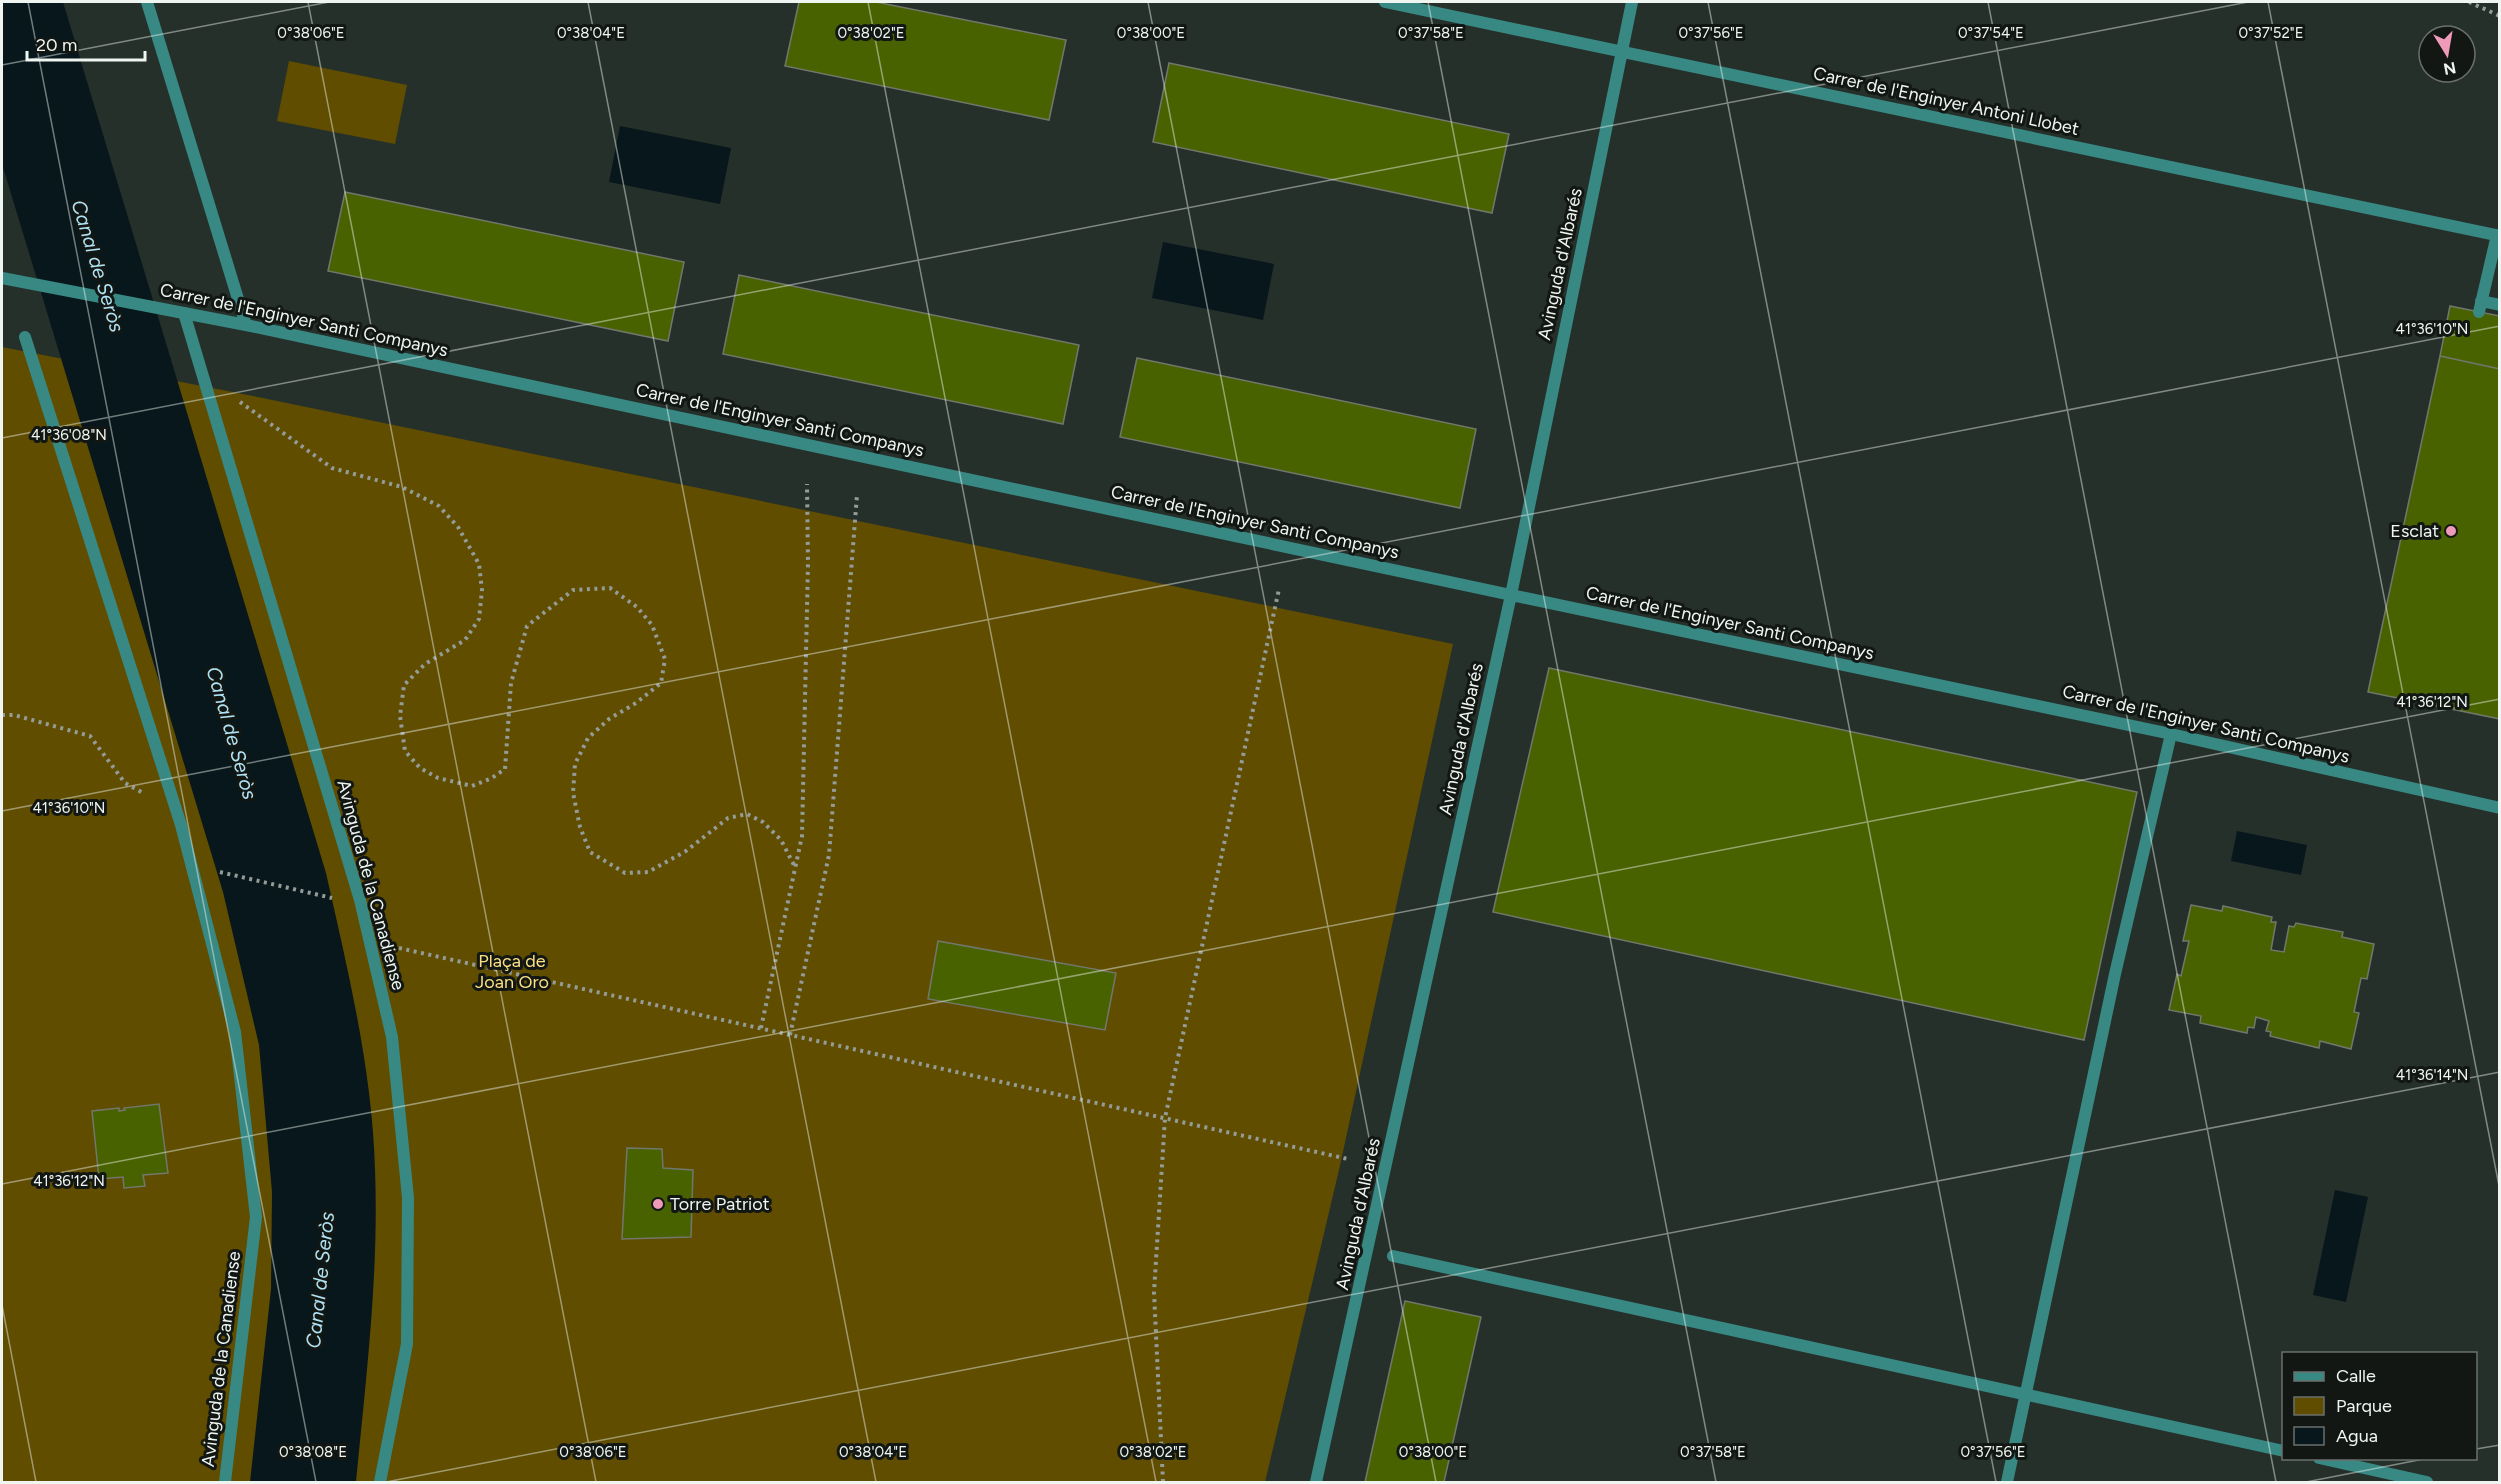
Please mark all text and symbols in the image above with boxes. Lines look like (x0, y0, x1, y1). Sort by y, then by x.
scale bar (27, 24, 146, 62)
text: 0°38'06"E (277, 24, 345, 42)
text: 0°38'04"E (557, 24, 625, 42)
text: 0°38'02"E (837, 24, 905, 42)
text: 0°38'00"E (1117, 24, 1185, 42)
text: 0°37'58"E (1398, 24, 1464, 42)
text: 0°37'56"E (1678, 24, 1744, 42)
text: 0°37'54"E (1958, 24, 2024, 42)
text: 0°37'52"E (2238, 24, 2304, 42)
north arrow (2417, 24, 2477, 84)
text: 20 m (36, 34, 77, 56)
text: N (2442, 58, 2458, 79)
street label: Carrer de l'Enginyer Antoni Llobet (1811, 62, 2081, 140)
street label: Avinguda d'Albarés (1533, 186, 1587, 342)
water label: Canal de Seròs (66, 197, 130, 336)
street label: Carrer de l'Enginyer Santi Companys (158, 279, 450, 361)
text: 41°36'10"N (2396, 320, 2468, 338)
street label: Carrer de l'Enginyer Santi Companys (634, 379, 926, 461)
text: 41°36'08"N (31, 426, 107, 444)
street label: Carrer de l'Enginyer Santi Companys (1109, 481, 1401, 563)
place label: Esclat (2390, 520, 2439, 542)
marker: Esclat (2444, 524, 2458, 538)
street label: Carrer de l'Enginyer Santi Companys (1584, 582, 1876, 664)
street label: Avinguda d'Albarés (1434, 661, 1488, 817)
water label: Canal de Seròs (202, 664, 263, 803)
street label: Carrer de l'Enginyer Santi Companys (2060, 680, 2352, 768)
text: 41°36'12"N (2396, 693, 2468, 711)
street label: Avinguda de la Canadiense (332, 777, 410, 993)
text: 41°36'10"N (33, 799, 105, 817)
park label: Plaça de Joan Oro (475, 950, 549, 993)
text: 41°36'14"N (2396, 1066, 2468, 1084)
street label: Avinguda d'Albarés (1331, 1136, 1385, 1292)
text: 41°36'12"N (33, 1172, 105, 1190)
place label: Torre Patriot (670, 1193, 770, 1215)
marker: Torre Patriot (651, 1197, 665, 1211)
water label: Canal de Seròs (301, 1210, 339, 1349)
street label: Avinguda de la Canadiense (197, 1250, 245, 1468)
legend (2282, 1352, 2477, 1460)
text: Calle (2336, 1365, 2376, 1387)
text: Parque (2336, 1395, 2392, 1417)
text: Agua (2336, 1425, 2378, 1447)
text: 0°38'08"E (279, 1443, 347, 1461)
text: 0°38'06"E (559, 1443, 627, 1461)
text: 0°38'04"E (839, 1443, 907, 1461)
text: 0°38'02"E (1119, 1443, 1187, 1461)
text: 0°38'00"E (1399, 1443, 1467, 1461)
text: 0°37'58"E (1680, 1443, 1746, 1461)
text: 0°37'56"E (1960, 1443, 2026, 1461)

